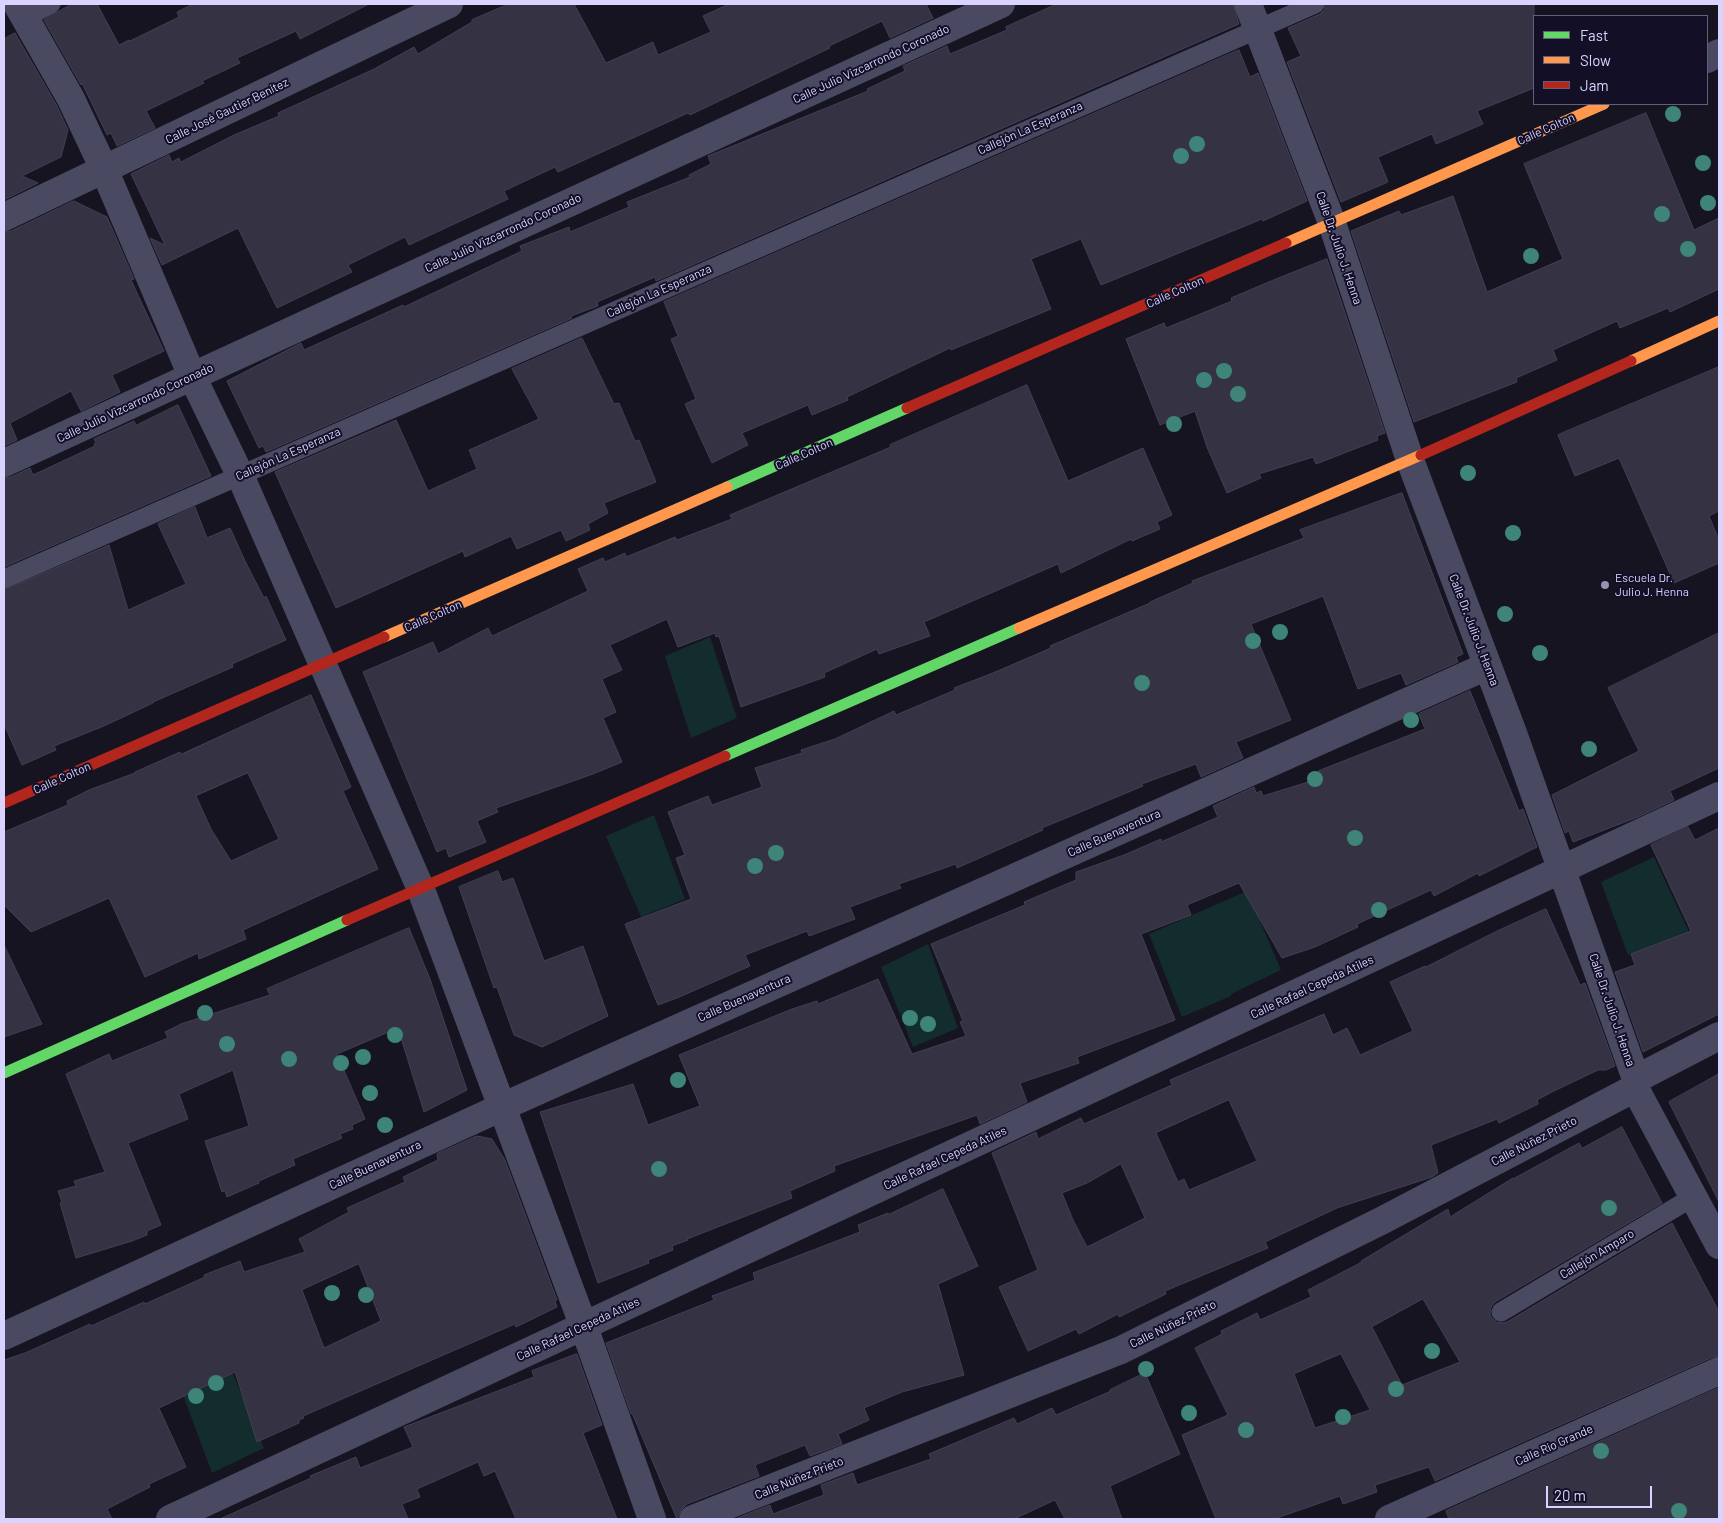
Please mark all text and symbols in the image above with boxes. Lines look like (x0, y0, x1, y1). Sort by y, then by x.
legend (1533, 15, 1708, 105)
street label: Calle Julio Vizcarrondo Coronado (790, 21, 952, 107)
text: Fast (1580, 26, 1608, 44)
text: Slow (1580, 51, 1611, 69)
street label: Calle José Gautier Benítez (163, 75, 291, 147)
text: Jam (1580, 76, 1609, 94)
street label: Callejón La Esperanza (975, 98, 1085, 158)
street label: Calle Colton (1515, 110, 1577, 148)
street label: Calle Julio Vizcarrondo Coronado (422, 190, 584, 276)
street label: Calle Dr. Julio J. Henna (1313, 190, 1365, 306)
street label: Callejón La Esperanza (604, 261, 714, 321)
street label: Calle Colton (1144, 273, 1206, 311)
street label: Calle Julio Vizcarrondo Coronado (54, 360, 216, 446)
street label: Callejón La Esperanza (233, 424, 343, 484)
street label: Calle Colton (773, 435, 835, 473)
place label: Escuela Dr. Julio J. Henna (1615, 571, 1689, 599)
street label: Calle Dr. Julio J. Henna (1446, 572, 1502, 688)
marker: Escuela Dr. Julio J. Henna (1599, 579, 1611, 591)
street label: Calle Colton (402, 597, 464, 635)
street label: Calle Colton (31, 759, 93, 797)
street label: Calle Buenaventura (1065, 806, 1163, 860)
street label: Calle Rafael Cepeda Atiles (1248, 952, 1376, 1022)
street label: Calle Dr. Julio J. Henna (1586, 952, 1638, 1068)
street label: Calle Buenaventura (695, 971, 793, 1025)
street label: Calle Núñez Prieto (1489, 1113, 1579, 1169)
street label: Calle Rafael Cepeda Atiles (881, 1123, 1009, 1193)
street label: Calle Buenaventura (327, 1137, 423, 1193)
street label: Callejón Amparo (1557, 1226, 1637, 1282)
street label: Calle Rafael Cepeda Atiles (514, 1294, 642, 1364)
street label: Calle Núñez Prieto (1127, 1297, 1219, 1351)
street label: Calle Río Grande (1513, 1421, 1595, 1469)
street label: Calle Núñez Prieto (753, 1454, 845, 1502)
scale bar (1548, 1476, 1654, 1508)
text: 20 m (1554, 1486, 1586, 1504)

